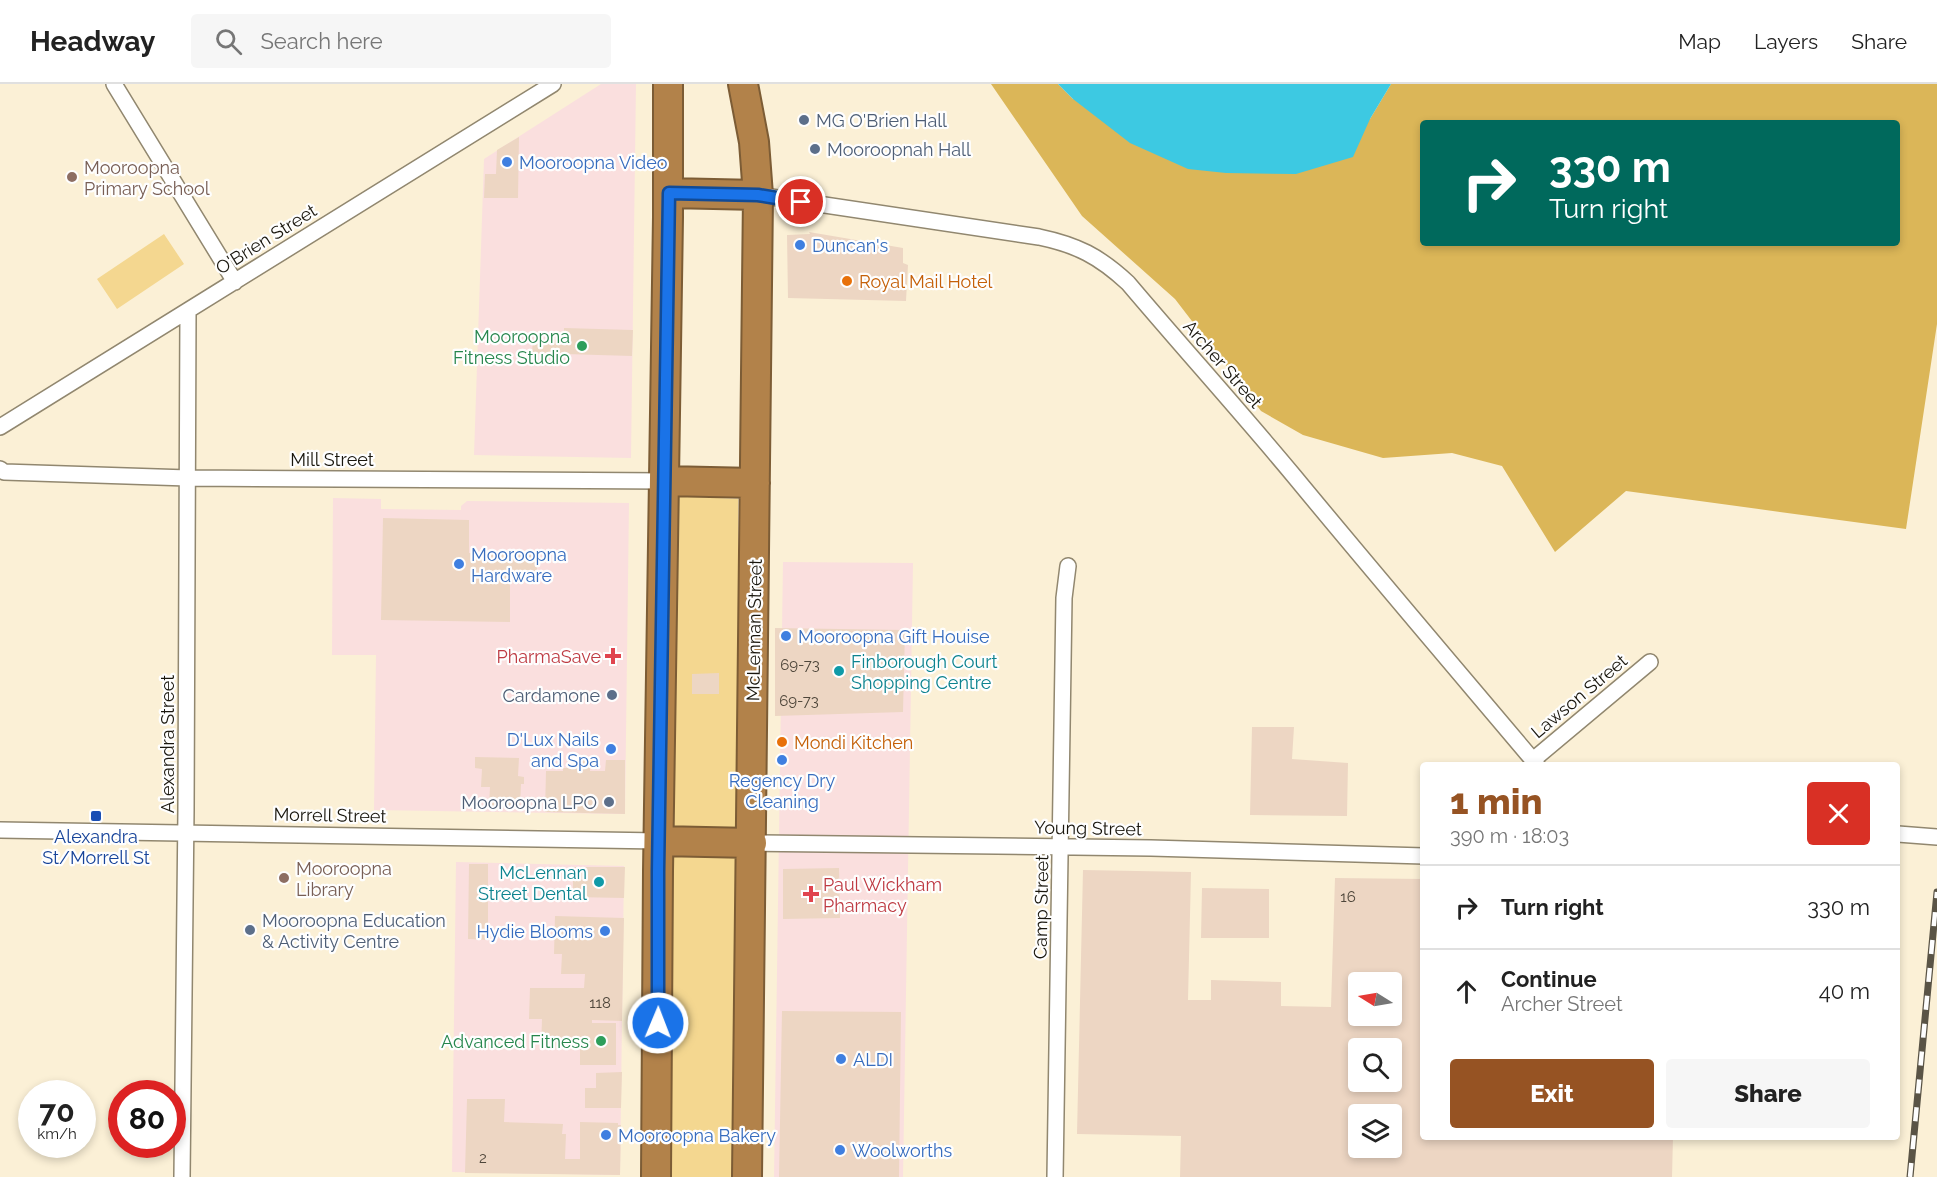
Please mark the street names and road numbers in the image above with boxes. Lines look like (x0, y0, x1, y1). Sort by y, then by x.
street label: O'Brien Street (212, 200, 320, 278)
street label: Archer Street (1179, 316, 1267, 412)
street label: Mill Street (290, 449, 374, 470)
street label: McLennan Street (742, 559, 766, 701)
street label: Lawson Street (1527, 650, 1631, 742)
street label: Alexandra Street (157, 675, 178, 813)
street label: Morrell Street (273, 804, 387, 826)
street label: Young Street (1034, 817, 1142, 839)
street label: Camp Street (1030, 855, 1052, 959)

